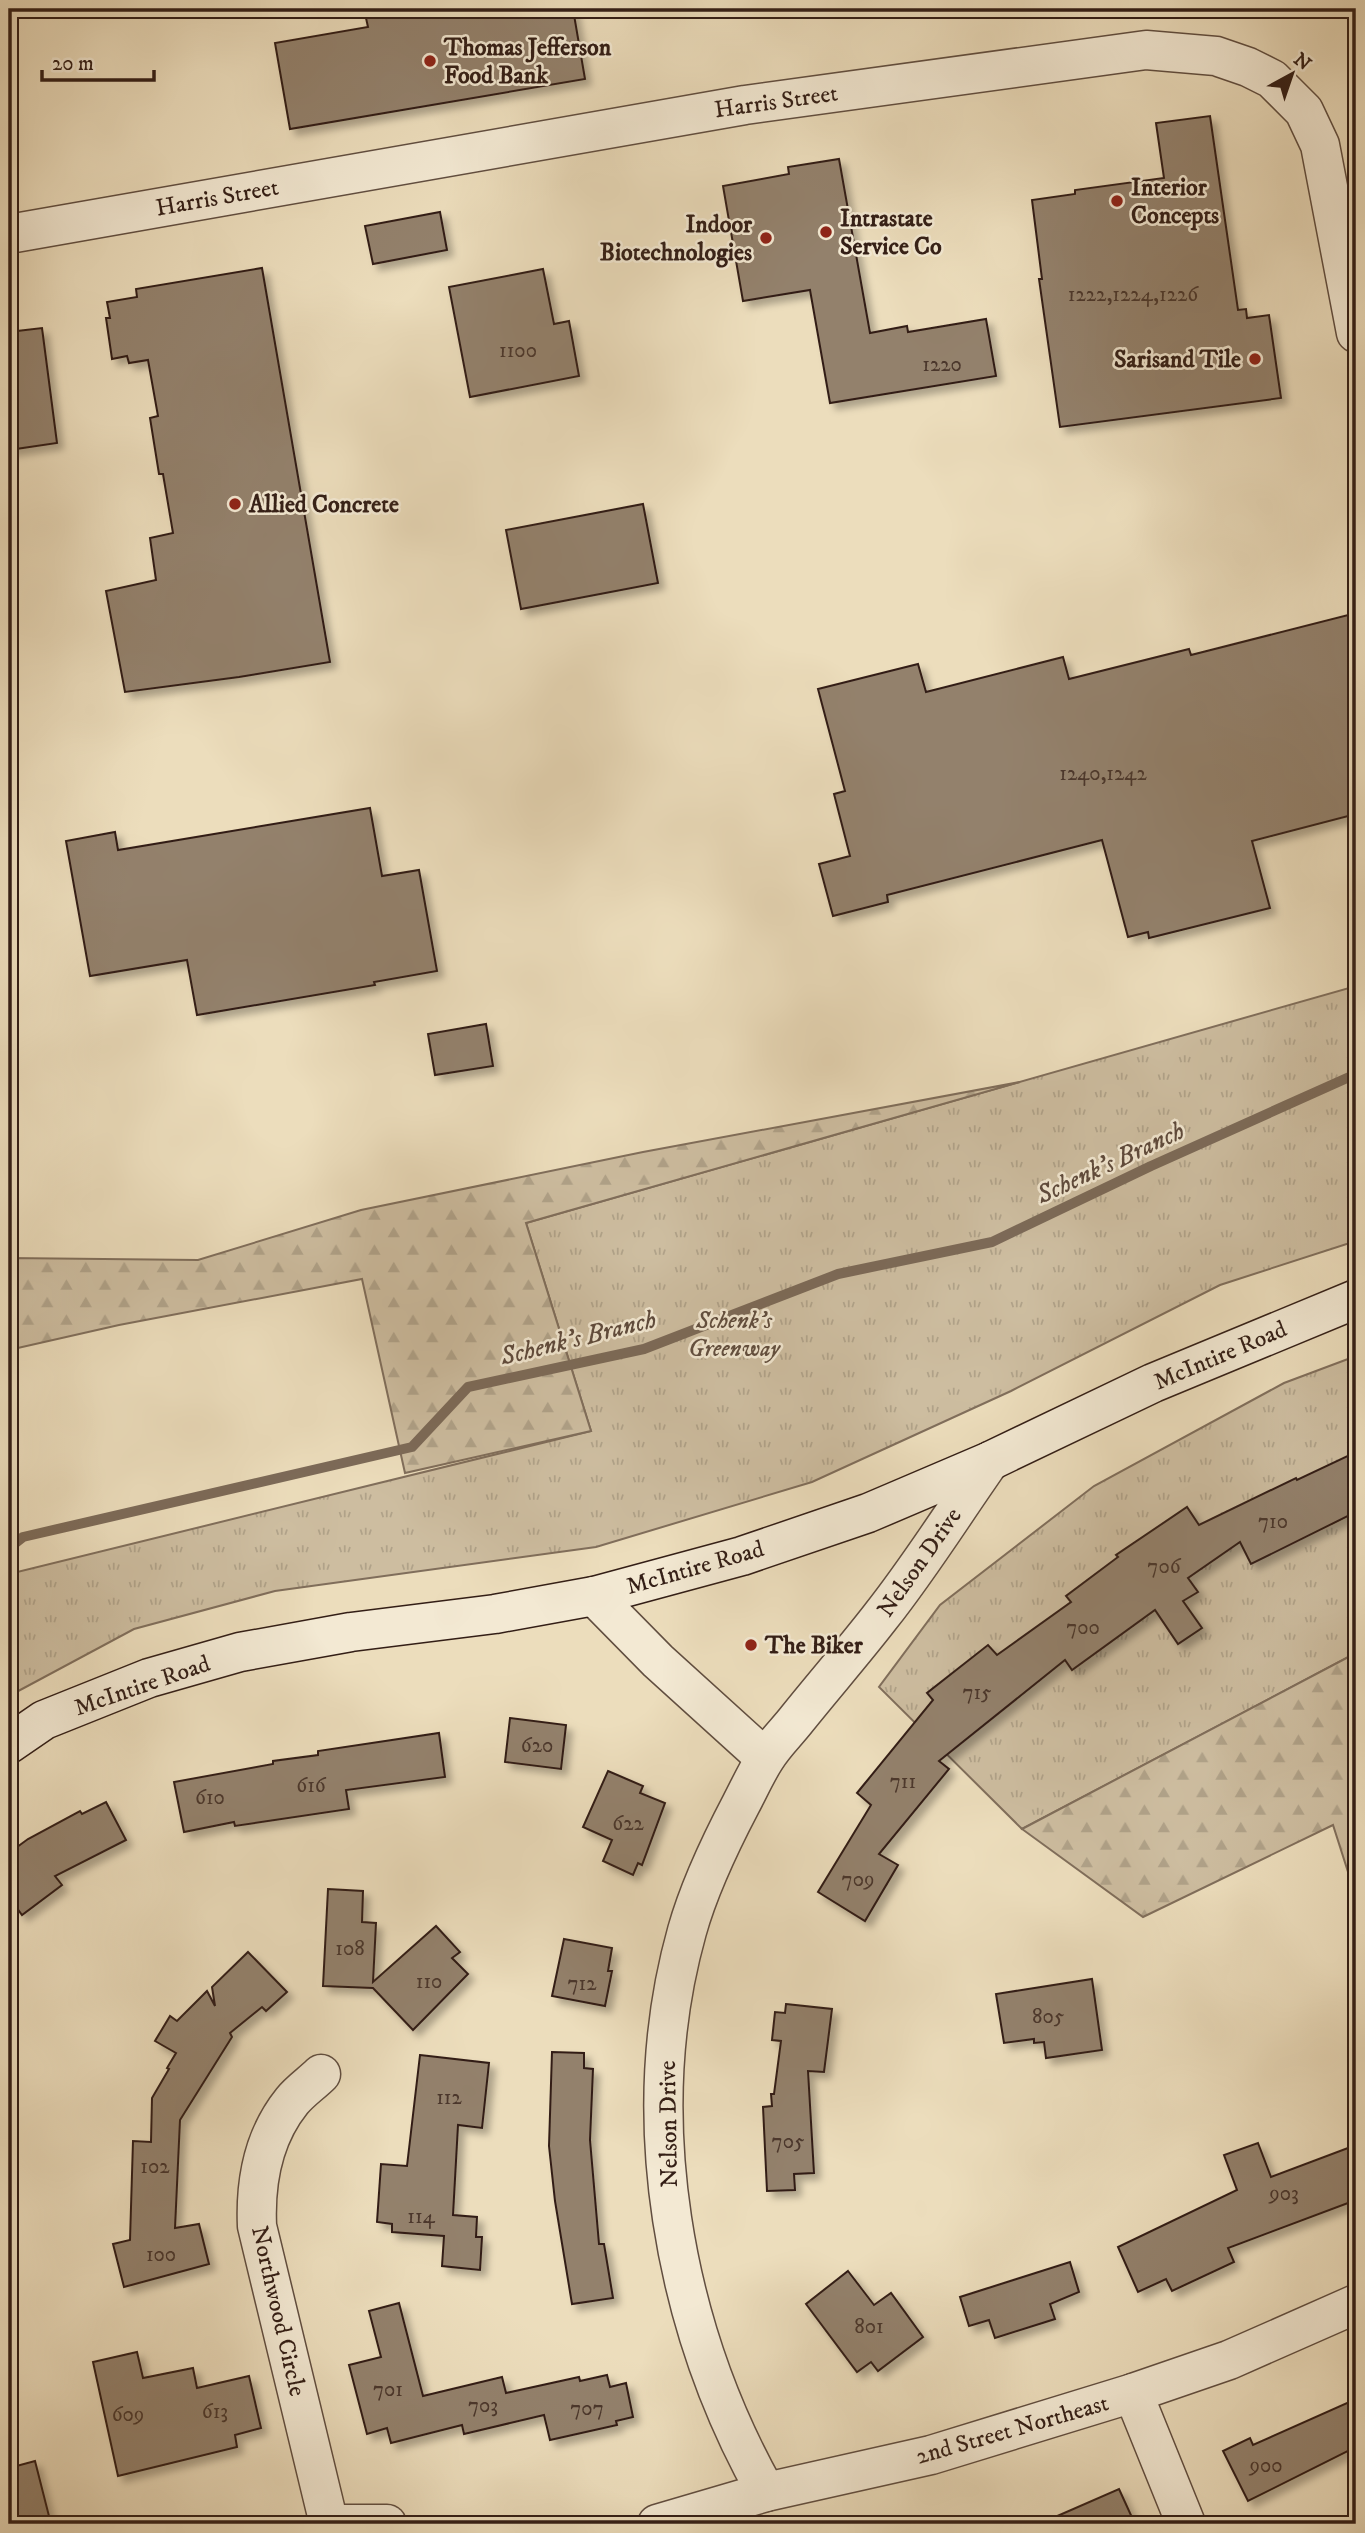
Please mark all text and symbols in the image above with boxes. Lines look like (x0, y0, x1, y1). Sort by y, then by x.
place label: Thomas Jefferson Food Bank (443, 33, 612, 91)
scale bar (42, 38, 154, 82)
north arrow (1256, 38, 1326, 108)
text: N (1289, 48, 1316, 76)
text: 20 m (52, 51, 94, 77)
marker: Thomas Jefferson Food Bank (422, 53, 438, 69)
street label: Harris Street (712, 78, 840, 125)
street label: Harris Street (153, 172, 281, 224)
place label: Interior Concepts (1131, 173, 1219, 231)
marker: Interior Concepts (1109, 193, 1125, 209)
place label: Intrastate Service Co (840, 204, 942, 262)
place label: Indoor Biotechnologies (600, 210, 753, 268)
marker: Intrastate Service Co (818, 224, 834, 240)
marker: Indoor Biotechnologies (758, 230, 774, 246)
house number: 1222,1224,1226 (1068, 282, 1199, 308)
house number: 1100 (499, 338, 537, 364)
place label: Sarisand Tile (1114, 345, 1241, 375)
marker: Sarisand Tile (1247, 351, 1263, 367)
house number: 1220 (922, 352, 962, 378)
place label: Allied Concrete (248, 490, 399, 520)
marker: Allied Concrete (227, 496, 243, 512)
house number: 1240,1242 (1059, 761, 1147, 787)
water label: Schenk's Branch (1030, 1115, 1190, 1212)
water label: Schenk's Branch (496, 1303, 660, 1374)
park label: Schenk's Greenway (688, 1306, 781, 1364)
street label: McIntire Road (1149, 1314, 1291, 1397)
street label: Nelson Drive (871, 1502, 969, 1623)
house number: 710 (1258, 1509, 1288, 1535)
street label: McIntire Road (623, 1534, 768, 1602)
house number: 706 (1147, 1554, 1182, 1580)
house number: 700 (1066, 1615, 1100, 1641)
place label: The Biker (764, 1631, 864, 1661)
marker: The Biker (743, 1637, 759, 1653)
street label: McIntire Road (70, 1649, 214, 1723)
house number: 715 (962, 1680, 992, 1706)
house number: 620 (521, 1733, 553, 1759)
house number: 711 (890, 1769, 916, 1795)
house number: 616 (296, 1773, 327, 1799)
house number: 610 (195, 1785, 225, 1811)
house number: 622 (612, 1811, 644, 1837)
house number: 709 (842, 1867, 874, 1893)
house number: 108 (335, 1936, 365, 1962)
house number: 110 (416, 1969, 442, 1995)
house number: 712 (567, 1971, 597, 1997)
house number: 805 (1032, 2004, 1064, 2030)
street label: Nelson Drive (653, 2060, 685, 2188)
house number: 112 (436, 2085, 463, 2111)
house number: 705 (772, 2129, 804, 2155)
house number: 102 (140, 2154, 170, 2180)
house number: 903 (1268, 2181, 1299, 2207)
house number: 114 (407, 2204, 436, 2230)
street label: Northwood Circle (244, 2223, 312, 2399)
house number: 100 (146, 2242, 176, 2268)
house number: 801 (854, 2314, 884, 2340)
house number: 701 (373, 2377, 403, 2403)
street label: 2nd Street Northeast (912, 2388, 1112, 2472)
house number: 703 (468, 2393, 498, 2419)
house number: 707 (570, 2396, 604, 2422)
house number: 613 (202, 2399, 228, 2425)
house number: 609 (112, 2402, 144, 2428)
house number: 900 (1248, 2453, 1283, 2479)

